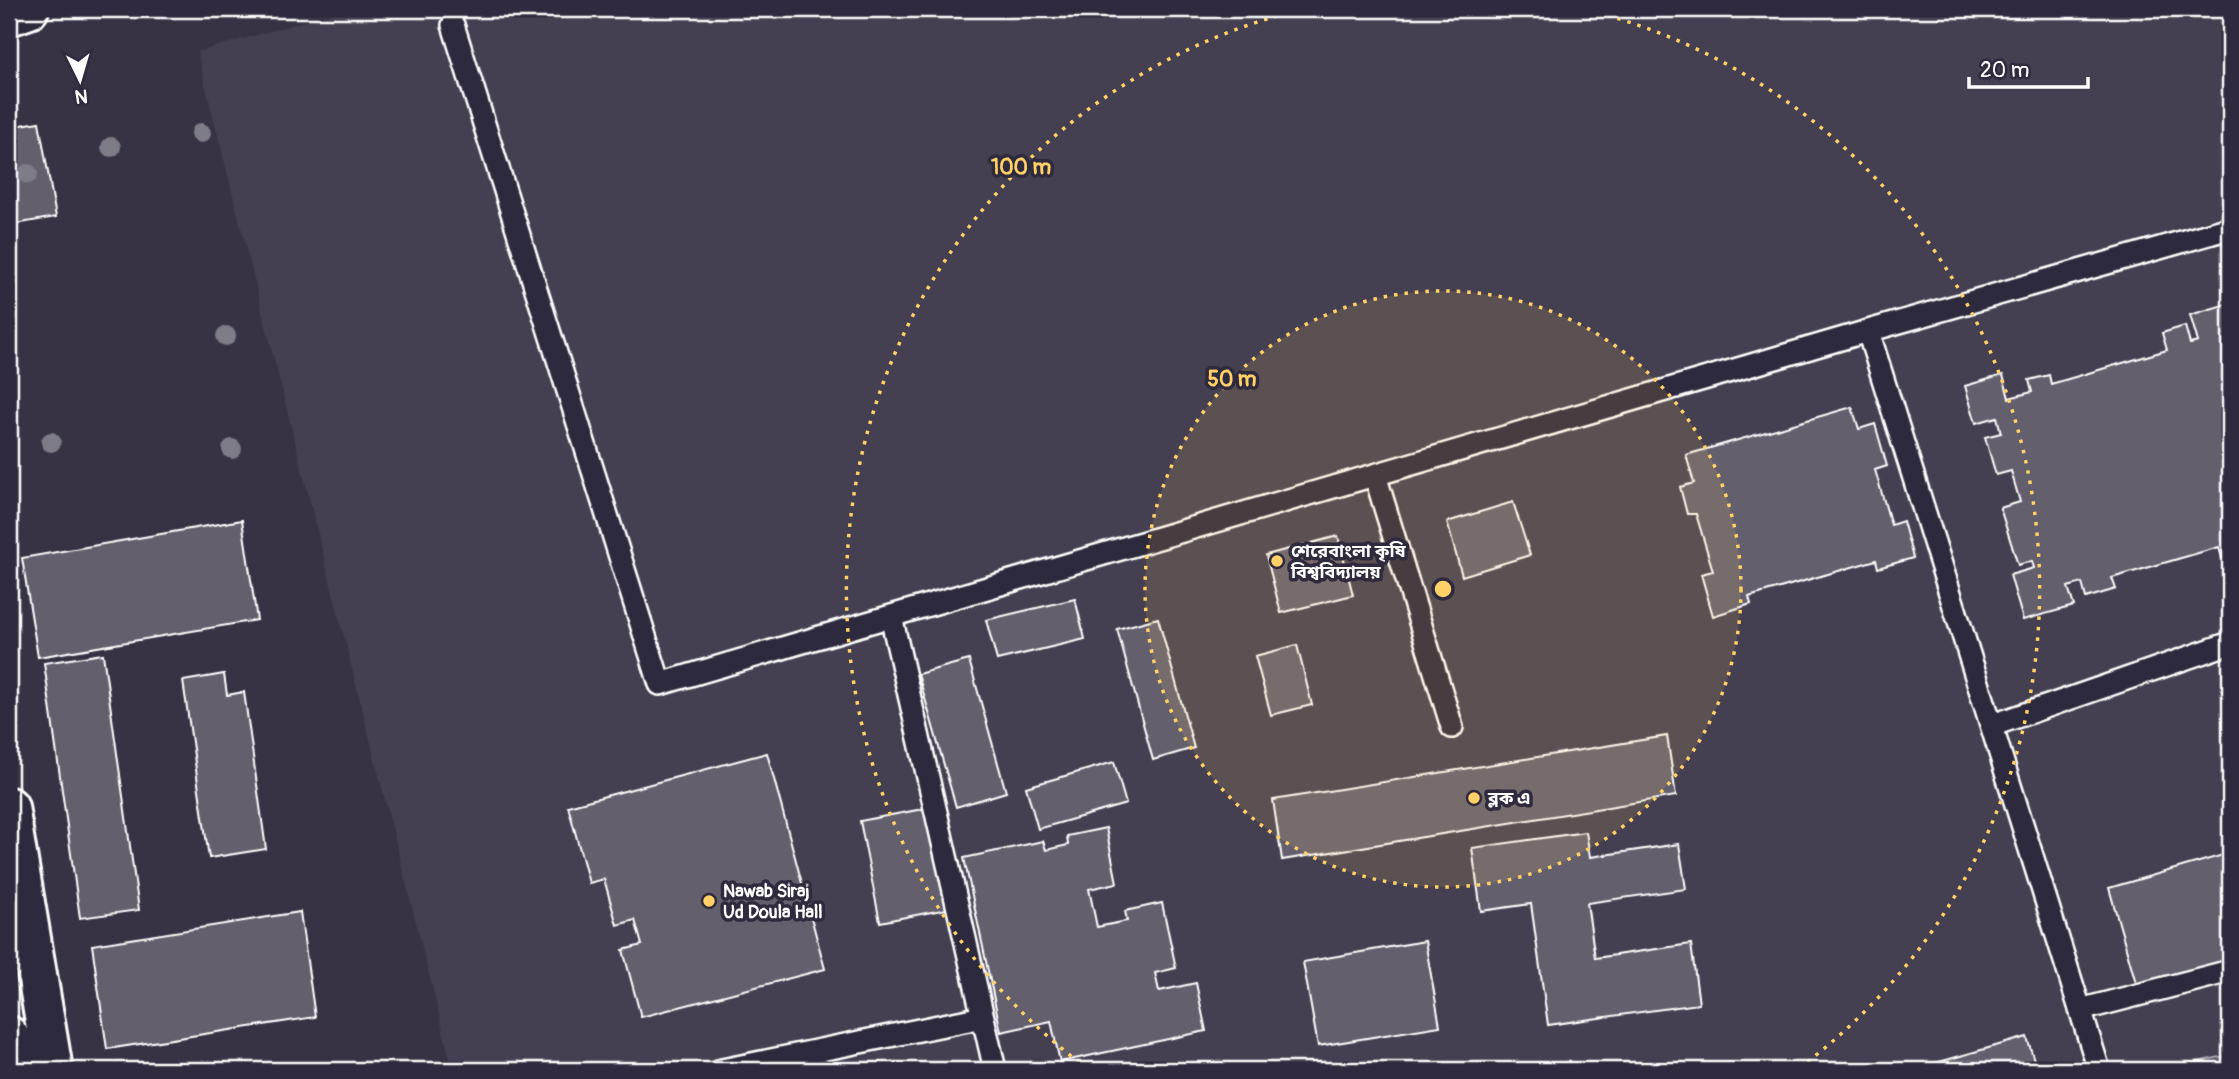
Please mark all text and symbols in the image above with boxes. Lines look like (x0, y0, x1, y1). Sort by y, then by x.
north arrow (46, 46, 116, 116)
scale bar (1969, 46, 2088, 90)
text: 20 m (1980, 57, 2029, 84)
text: N (74, 83, 89, 108)
text: 100 m (991, 154, 1051, 181)
text: 50 m (1208, 366, 1257, 393)
place label: শেরেবাংলা কৃষি বিশ্ববিদ্যালয় (1290, 540, 1406, 584)
marker: শেরেবাংলা কৃষি বিশ্ববিদ্যালয় (1269, 553, 1285, 569)
centre of rings (1431, 577, 1455, 601)
place label: ব্লক এ (1487, 787, 1531, 810)
marker: ব্লক এ (1466, 790, 1482, 806)
place label: Nawab Siraj Ud Doula Hall (723, 880, 823, 924)
marker: Nawab Siraj Ud Doula Hall (701, 893, 717, 909)

